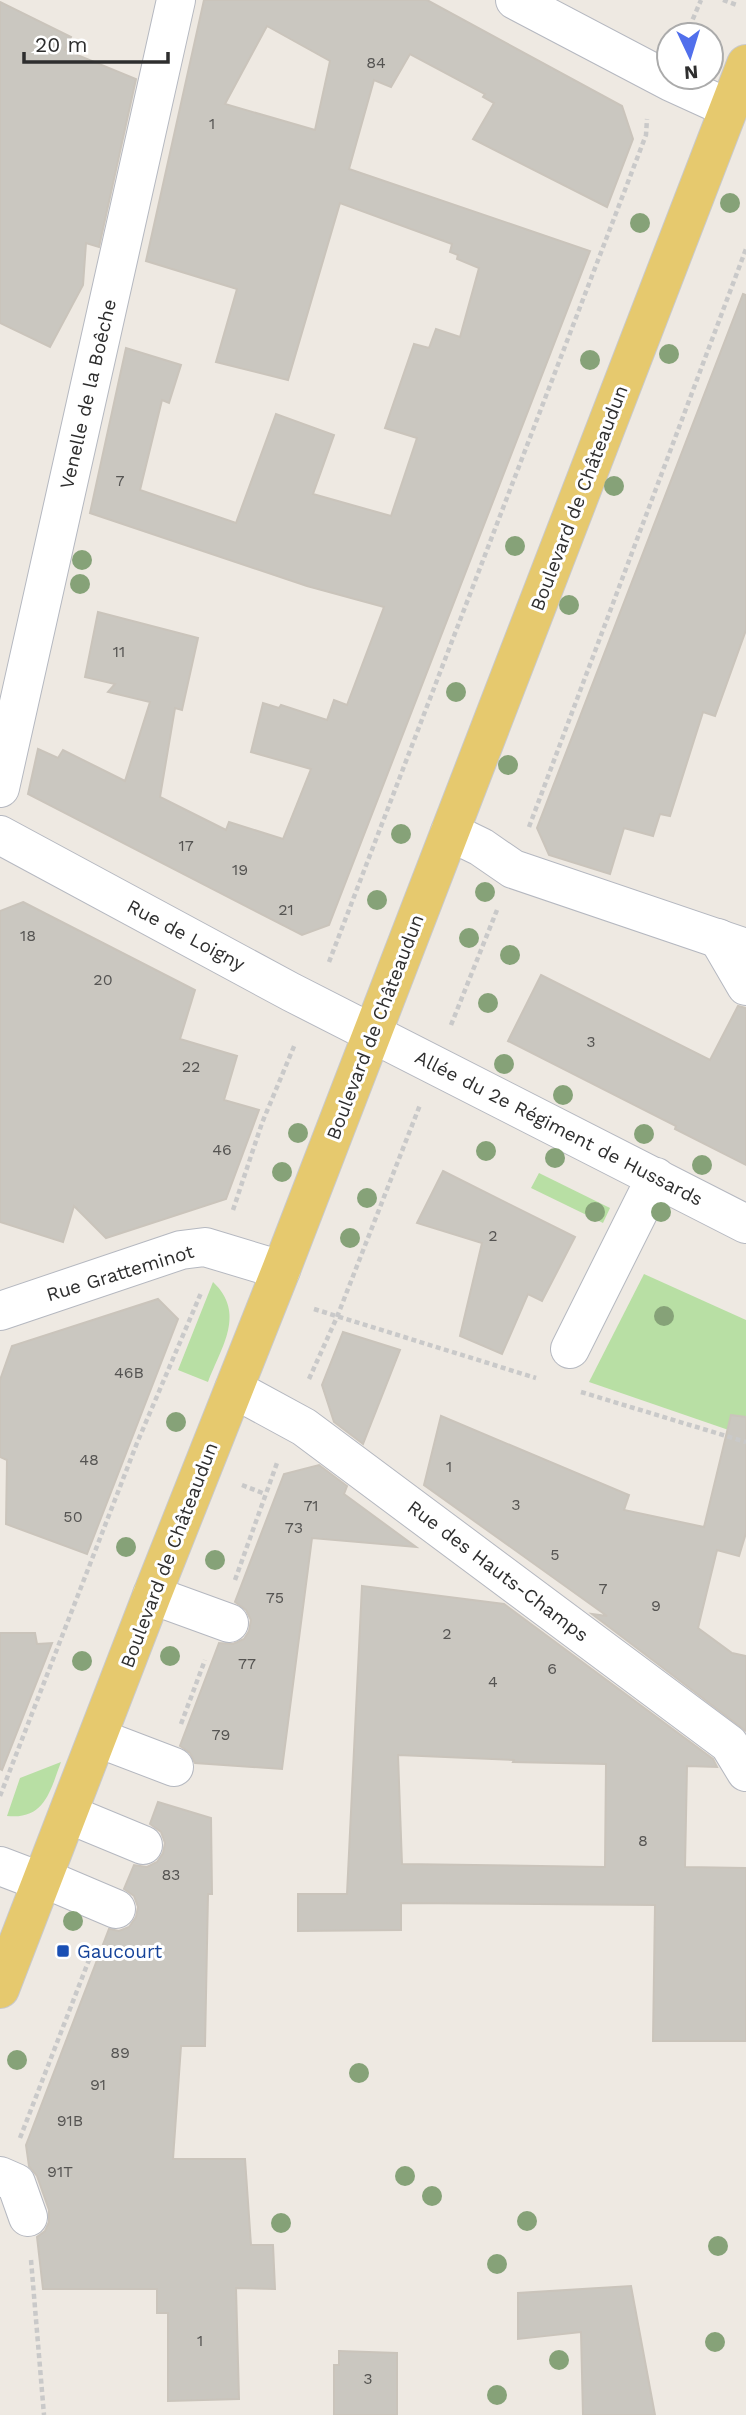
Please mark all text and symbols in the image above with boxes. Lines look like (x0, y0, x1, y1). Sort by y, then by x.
scale bar (24, 21, 168, 65)
north arrow (655, 21, 725, 91)
text: 20 m (35, 32, 87, 57)
house number: 84 (366, 53, 386, 72)
text: N (683, 60, 699, 84)
house number: 1 (209, 114, 215, 133)
street label: Venelle de la Boêche (55, 297, 121, 491)
street label: Boulevard de Châteaudun (525, 382, 633, 614)
house number: 7 (116, 471, 125, 490)
house number: 11 (113, 642, 125, 661)
house number: 17 (178, 836, 194, 855)
house number: 19 (232, 860, 248, 879)
street label: Rue de Loigny (123, 894, 249, 976)
house number: 21 (278, 900, 294, 919)
street label: Boulevard de Châteaudun (321, 911, 429, 1143)
house number: 18 (20, 926, 36, 945)
house number: 20 (93, 970, 113, 989)
house number: 3 (586, 1032, 596, 1051)
street label: Allée du 2e Régiment de Hussards (411, 1045, 707, 1211)
house number: 22 (182, 1057, 200, 1076)
house number: 46 (212, 1140, 232, 1159)
house number: 2 (488, 1226, 498, 1245)
street label: Rue Gratteminot (43, 1240, 197, 1306)
house number: 46B (114, 1363, 144, 1382)
street label: Boulevard de Châteaudun (115, 1439, 223, 1671)
house number: 48 (79, 1450, 99, 1469)
house number: 1 (446, 1457, 452, 1476)
street label: Rue des Hauts-Champs (403, 1495, 593, 1647)
house number: 3 (511, 1495, 521, 1514)
house number: 71 (303, 1496, 319, 1515)
house number: 50 (63, 1507, 83, 1526)
house number: 73 (285, 1518, 303, 1537)
house number: 5 (550, 1545, 560, 1564)
house number: 7 (599, 1579, 608, 1598)
house number: 75 (266, 1588, 284, 1607)
house number: 9 (651, 1596, 661, 1615)
house number: 2 (442, 1624, 452, 1643)
house number: 77 (238, 1654, 256, 1673)
house number: 6 (547, 1659, 557, 1678)
house number: 4 (488, 1672, 498, 1691)
house number: 79 (212, 1725, 230, 1744)
house number: 8 (638, 1831, 648, 1850)
house number: 83 (162, 1865, 180, 1884)
place label: Gaucourt (77, 1940, 162, 1963)
marker: Gaucourt (55, 1943, 71, 1959)
house number: 89 (110, 2043, 130, 2062)
house number: 91 (90, 2075, 106, 2094)
house number: 91B (57, 2111, 83, 2130)
house number: 91T (47, 2162, 73, 2181)
house number: 1 (197, 2331, 203, 2350)
house number: 3 (363, 2369, 373, 2388)

